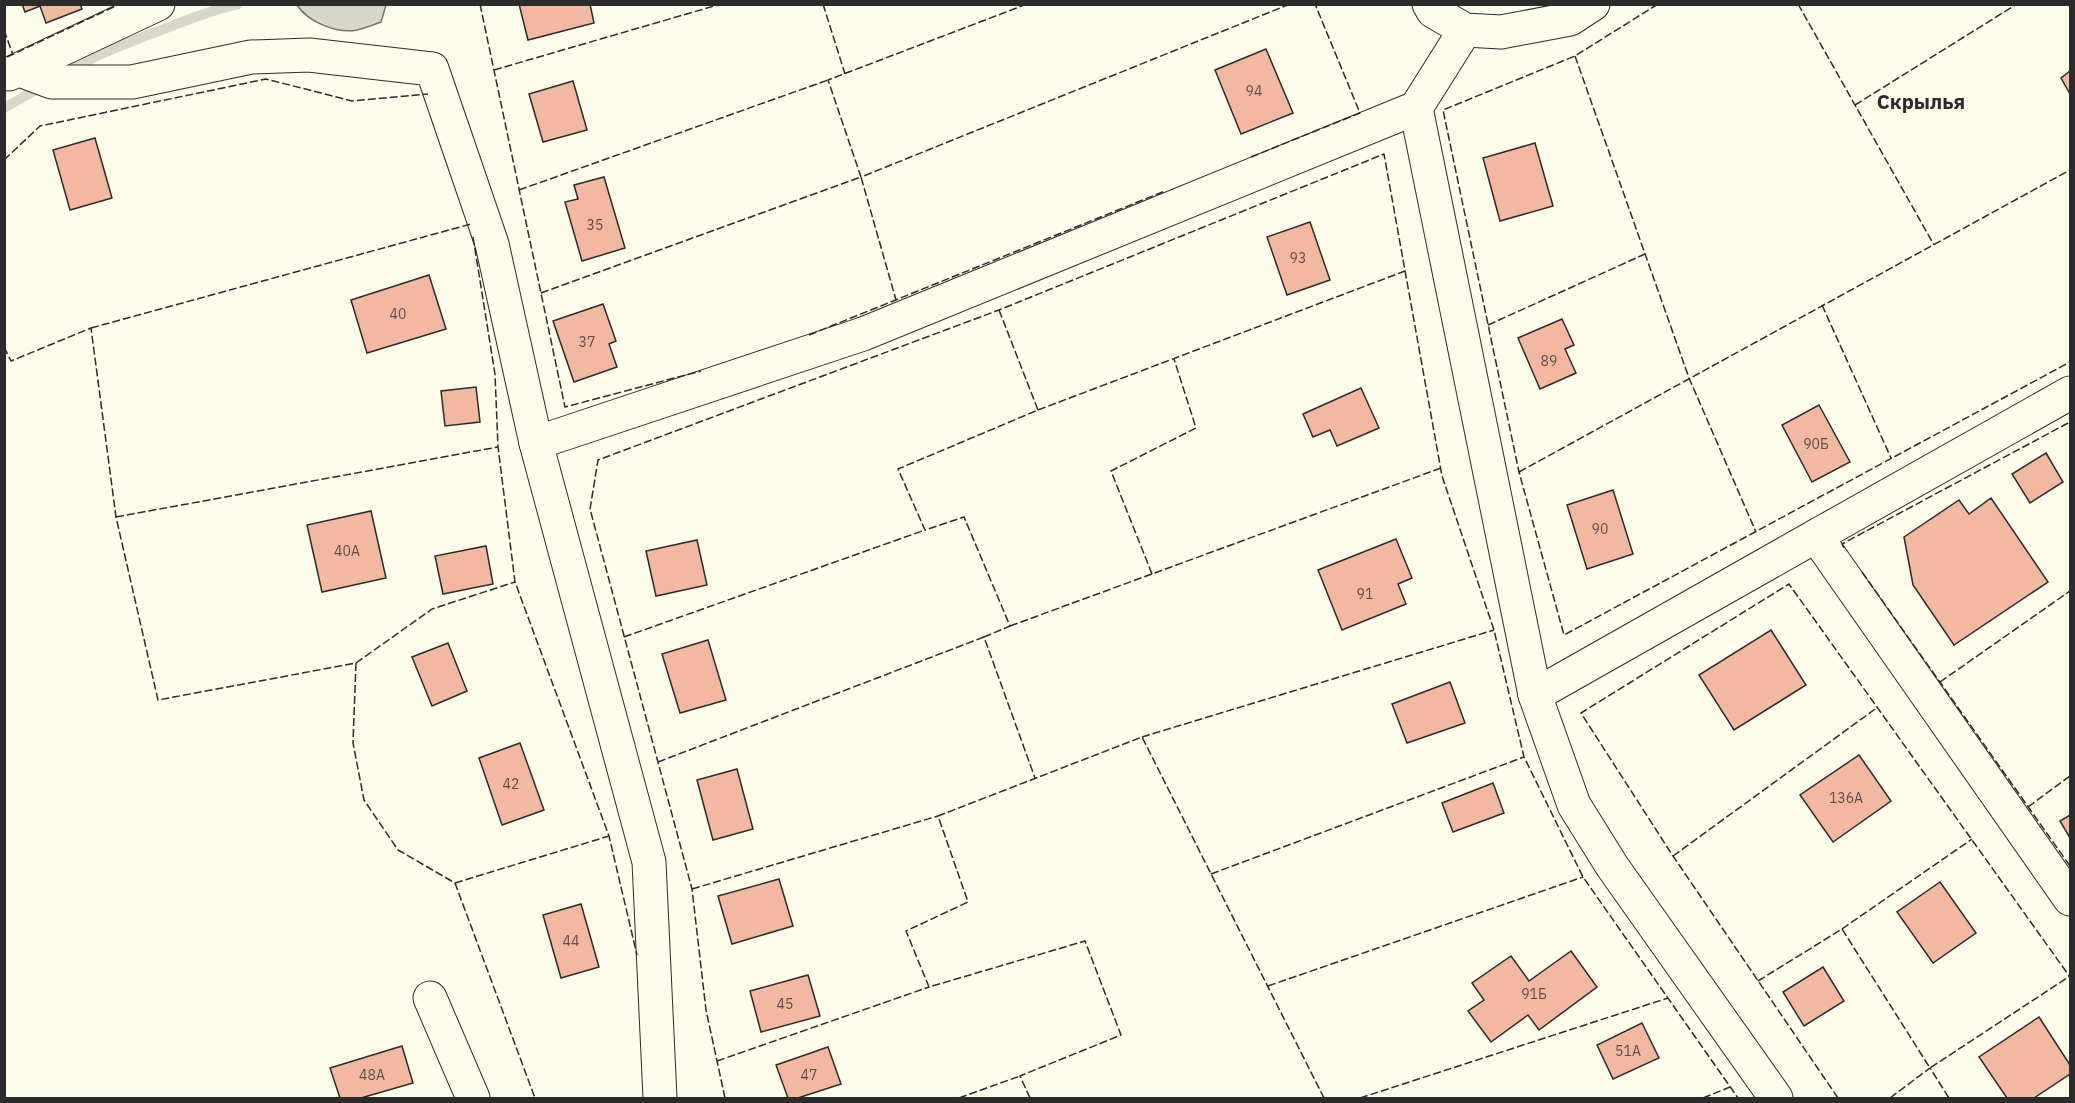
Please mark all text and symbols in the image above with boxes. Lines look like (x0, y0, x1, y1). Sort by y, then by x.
house number: 94 (1246, 82, 1262, 100)
district label: Скрылья (1877, 88, 1965, 115)
house number: 35 (587, 216, 603, 234)
house number: 93 (1290, 249, 1306, 267)
house number: 40 (390, 305, 406, 323)
house number: 37 (579, 333, 595, 351)
house number: 89 (1541, 352, 1557, 370)
house number: 90Б (1803, 435, 1829, 453)
house number: 90 (1592, 520, 1608, 538)
house number: 40А (334, 542, 360, 560)
house number: 91 (1357, 585, 1373, 603)
house number: 42 (503, 775, 519, 793)
house number: 136А (1829, 789, 1863, 807)
house number: 44 (563, 932, 579, 950)
house number: 91Б (1521, 985, 1547, 1003)
house number: 45 (777, 995, 793, 1013)
house number: 51А (1615, 1042, 1641, 1060)
house number: 48А (359, 1066, 385, 1084)
house number: 47 (801, 1066, 817, 1084)

